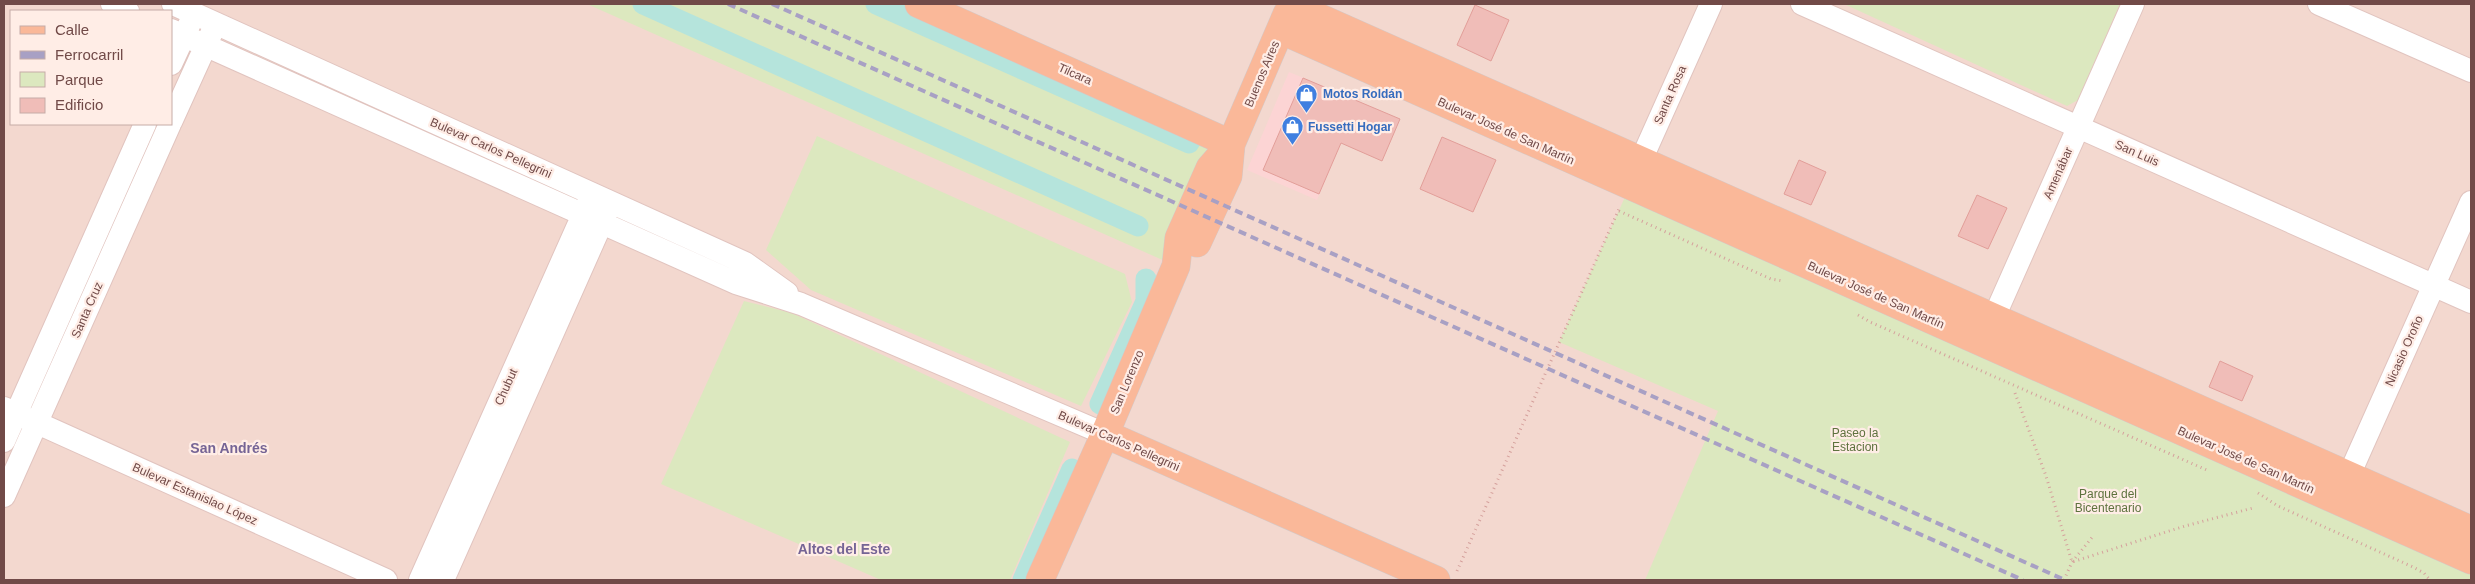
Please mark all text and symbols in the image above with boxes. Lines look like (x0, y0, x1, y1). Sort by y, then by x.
legend (10, 10, 172, 125)
text: Calle (55, 21, 89, 38)
street label: Buenos Aires (1242, 39, 1282, 109)
text: Ferrocarril (55, 46, 123, 63)
street label: Tilcara (1056, 60, 1094, 88)
street label: Santa Rosa (1651, 63, 1689, 126)
text: Parque (55, 71, 103, 88)
shop icon: Motos Roldán (1295, 82, 1319, 113)
place label: Motos Roldán (1323, 87, 1402, 101)
street label: Bulevar José de San Martín (1436, 94, 1576, 168)
text: Edificio (55, 96, 103, 113)
street label: Bulevar Carlos Pellegrini (428, 115, 554, 181)
shop icon: Fussetti Hogar (1280, 115, 1304, 146)
place label: Fussetti Hogar (1308, 120, 1392, 134)
street label: San Luis (2113, 137, 2161, 169)
street label: Amenábar (2040, 145, 2076, 201)
street label: Bulevar José de San Martín (1806, 258, 1946, 332)
street label: Santa Cruz (68, 280, 106, 340)
street label: Nicasio Oroño (2382, 313, 2426, 389)
street label: San Lorenzo (1107, 348, 1147, 416)
street label: Chubut (492, 366, 521, 408)
street label: Bulevar Carlos Pellegrini (1056, 408, 1182, 474)
street label: Bulevar José de San Martín (2176, 423, 2316, 497)
park label: Paseo la Estacion (1832, 426, 1879, 454)
district label: San Andrés (190, 440, 268, 456)
street label: Bulevar Estanislao López (130, 460, 260, 528)
park label: Parque del Bicentenario (2075, 487, 2142, 515)
district label: Altos del Este (798, 541, 890, 557)

